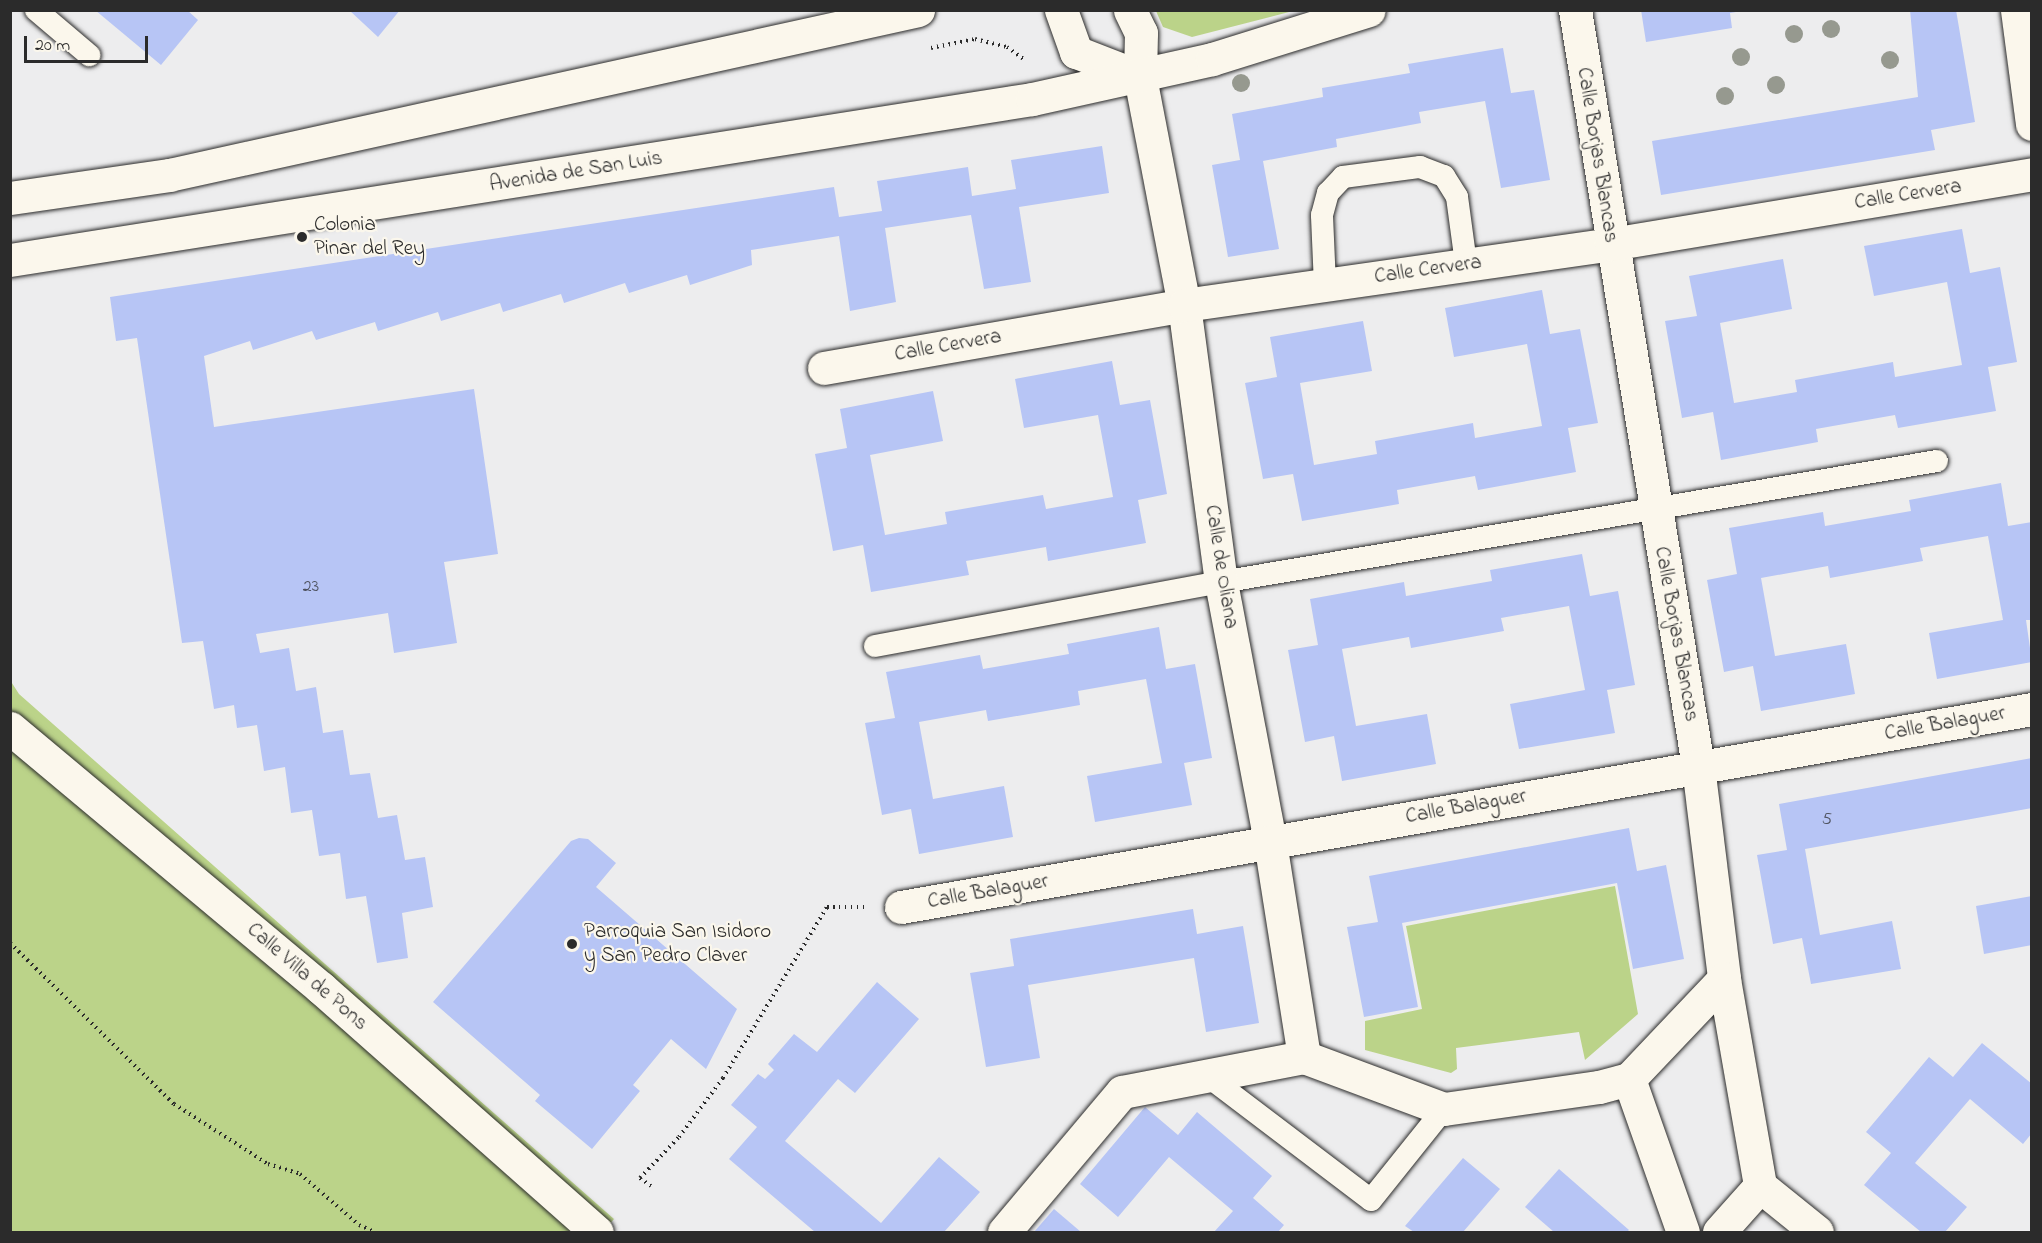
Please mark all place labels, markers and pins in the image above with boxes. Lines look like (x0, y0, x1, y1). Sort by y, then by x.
place label: Colonia Pinar del Rey (314, 212, 425, 262)
marker: Colonia Pinar del Rey (295, 230, 309, 244)
place label: Parroquia San Isidoro y San Pedro Claver (584, 919, 771, 969)
marker: Parroquia San Isidoro y San Pedro Claver (565, 937, 579, 951)

